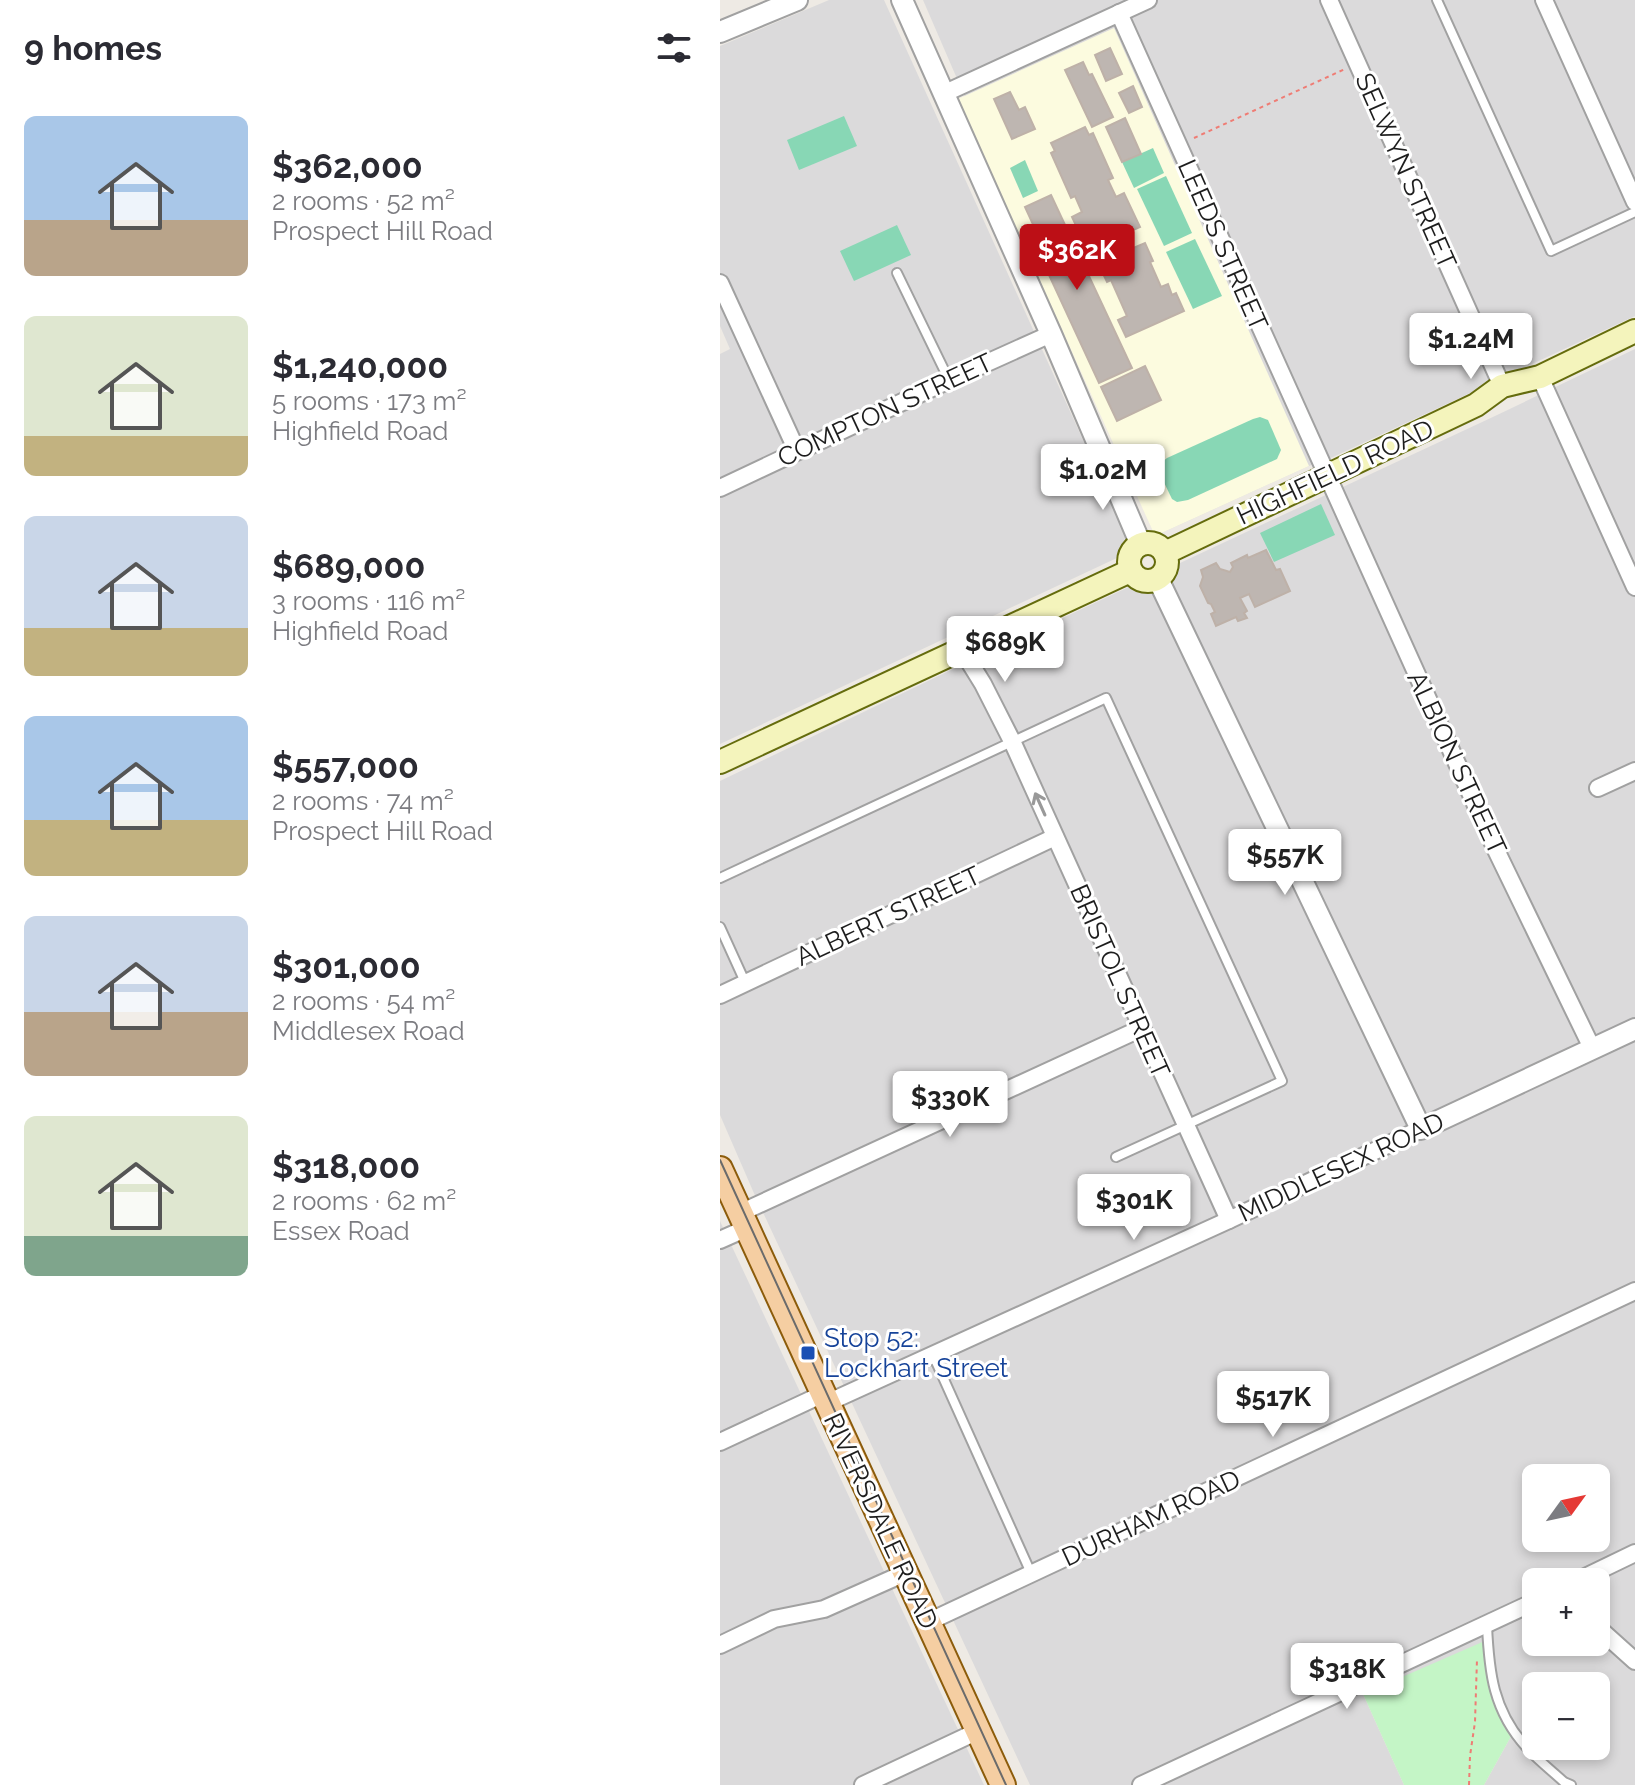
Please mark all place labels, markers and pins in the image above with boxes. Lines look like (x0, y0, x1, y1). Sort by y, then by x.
pin: $362K (1021, 224, 1133, 292)
pin: $1.24M (1406, 313, 1536, 381)
pin: $1.02M (1038, 444, 1168, 512)
pin: $689K (949, 616, 1061, 684)
pin: $557K (1229, 829, 1341, 897)
pin: $330K (894, 1071, 1006, 1139)
pin: $301K (1078, 1174, 1190, 1242)
place label: Stop 52: Lockhart Street (824, 1323, 1009, 1383)
marker: Stop 52: Lockhart Street (799, 1344, 817, 1362)
pin: $517K (1217, 1371, 1329, 1439)
pin: $318K (1291, 1643, 1403, 1711)

